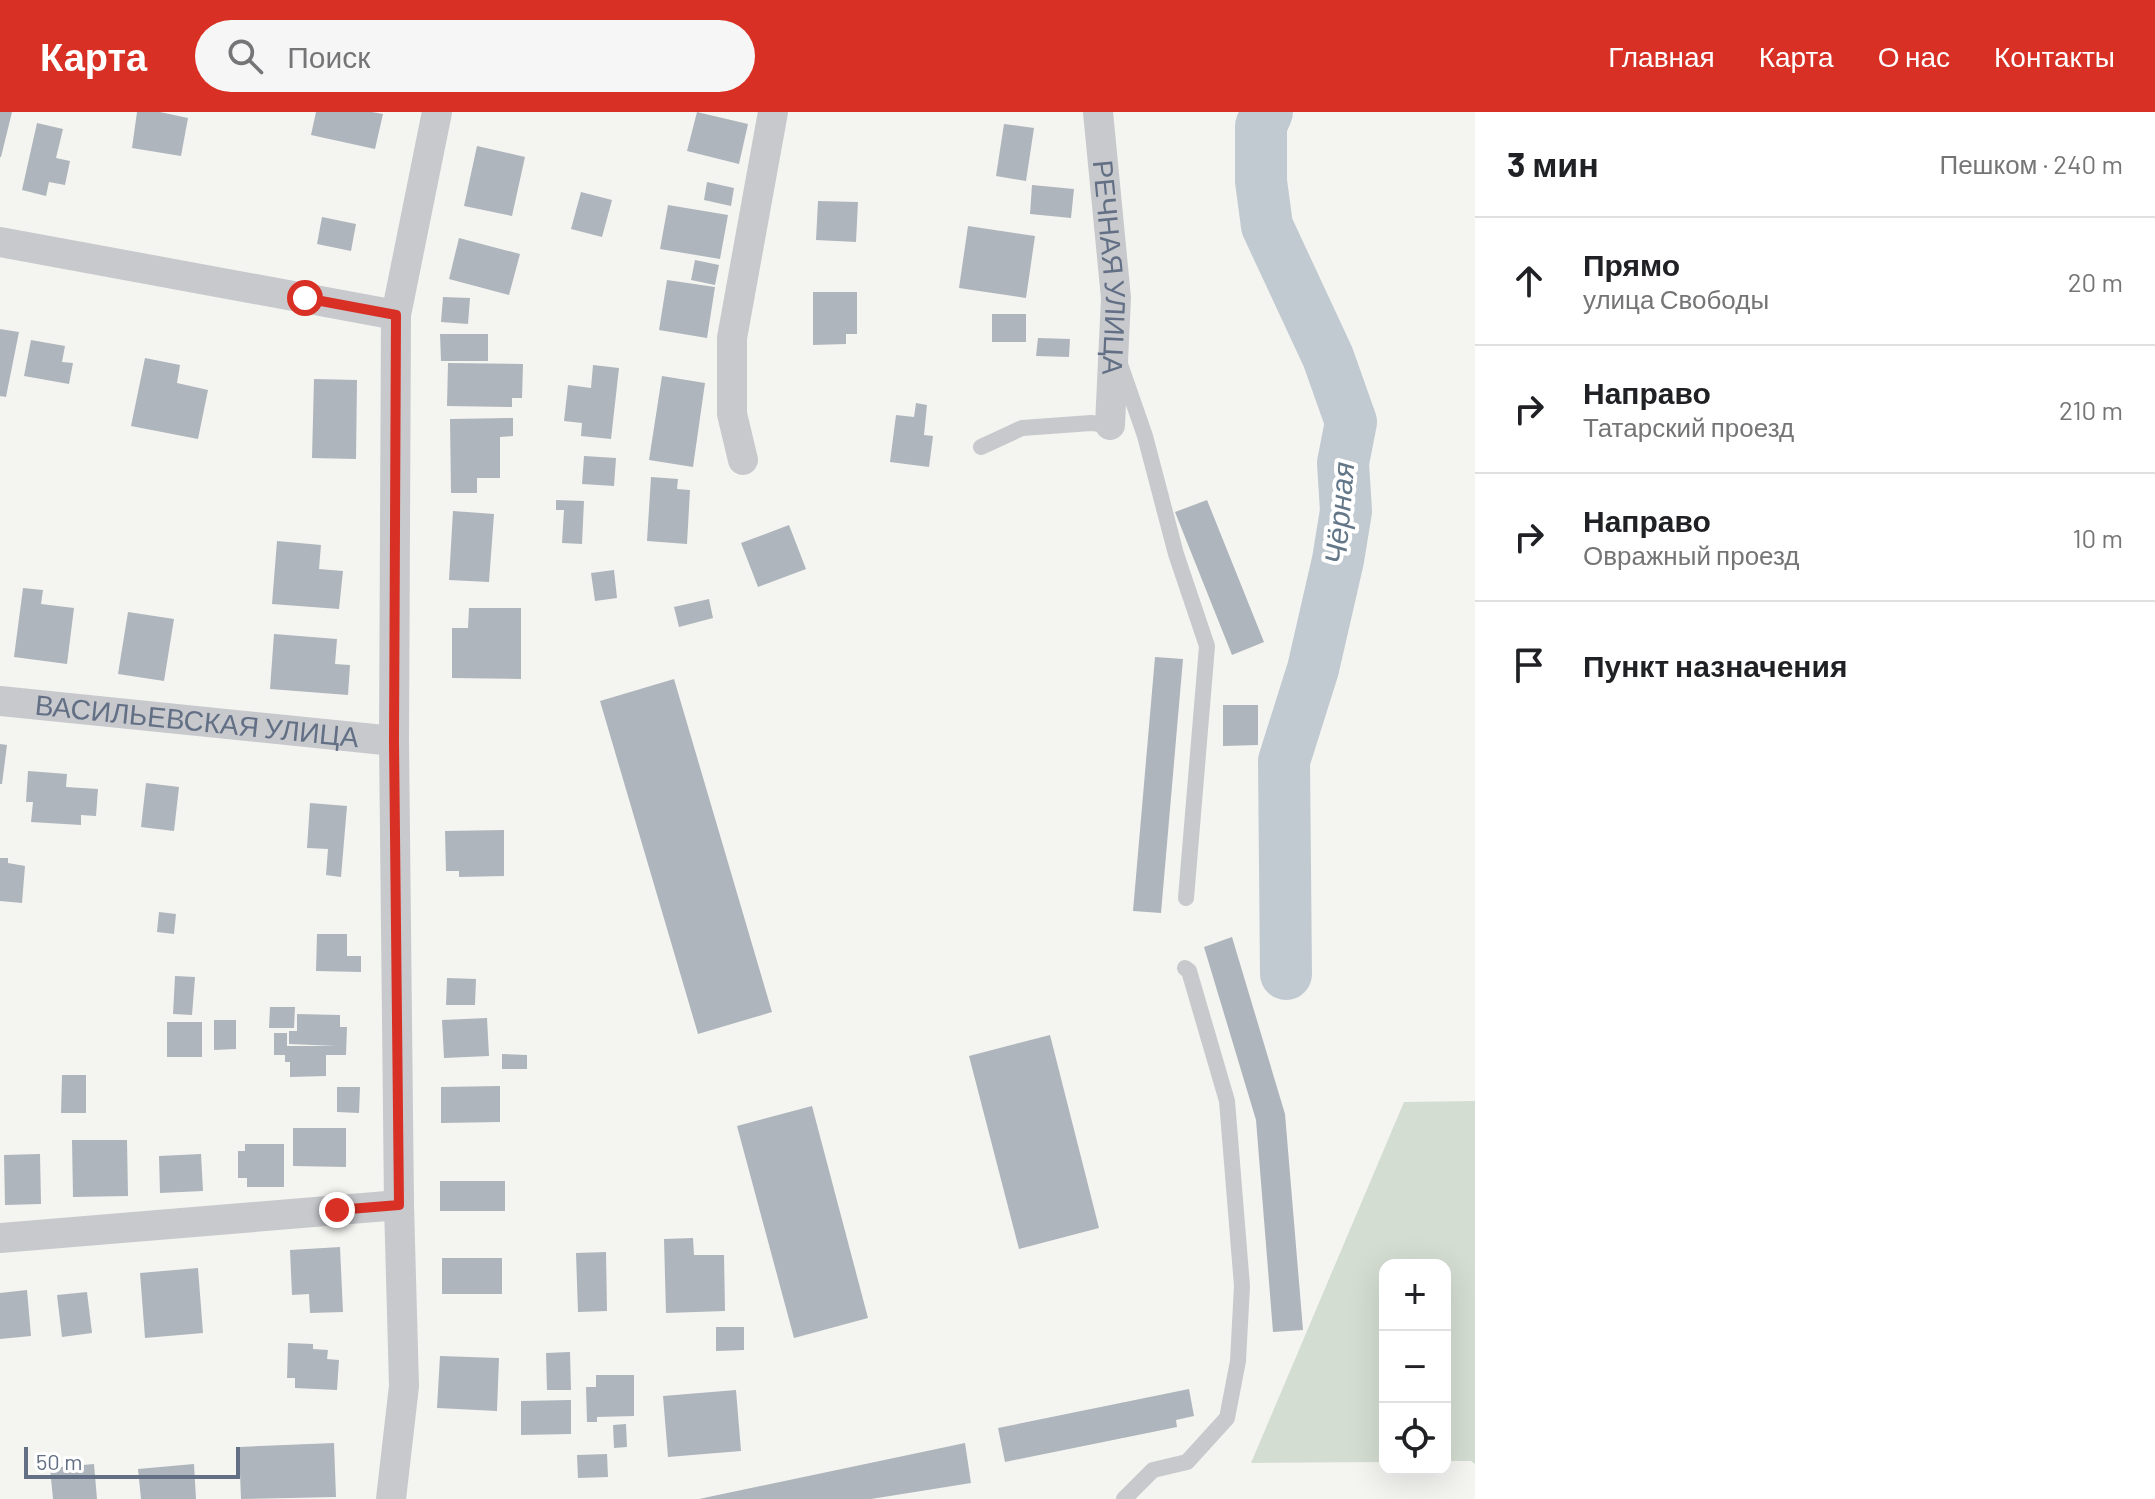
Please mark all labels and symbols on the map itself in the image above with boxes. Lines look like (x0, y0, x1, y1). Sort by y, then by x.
street label: РЕЧНАЯ УЛИЦА (1087, 158, 1134, 376)
route start (287, 280, 323, 316)
water label: Чёрная (1316, 460, 1360, 566)
street label: ВАСИЛЬЕВСКАЯ УЛИЦА (34, 687, 361, 753)
route end (319, 1192, 355, 1228)
scale bar (24, 1443, 240, 1479)

